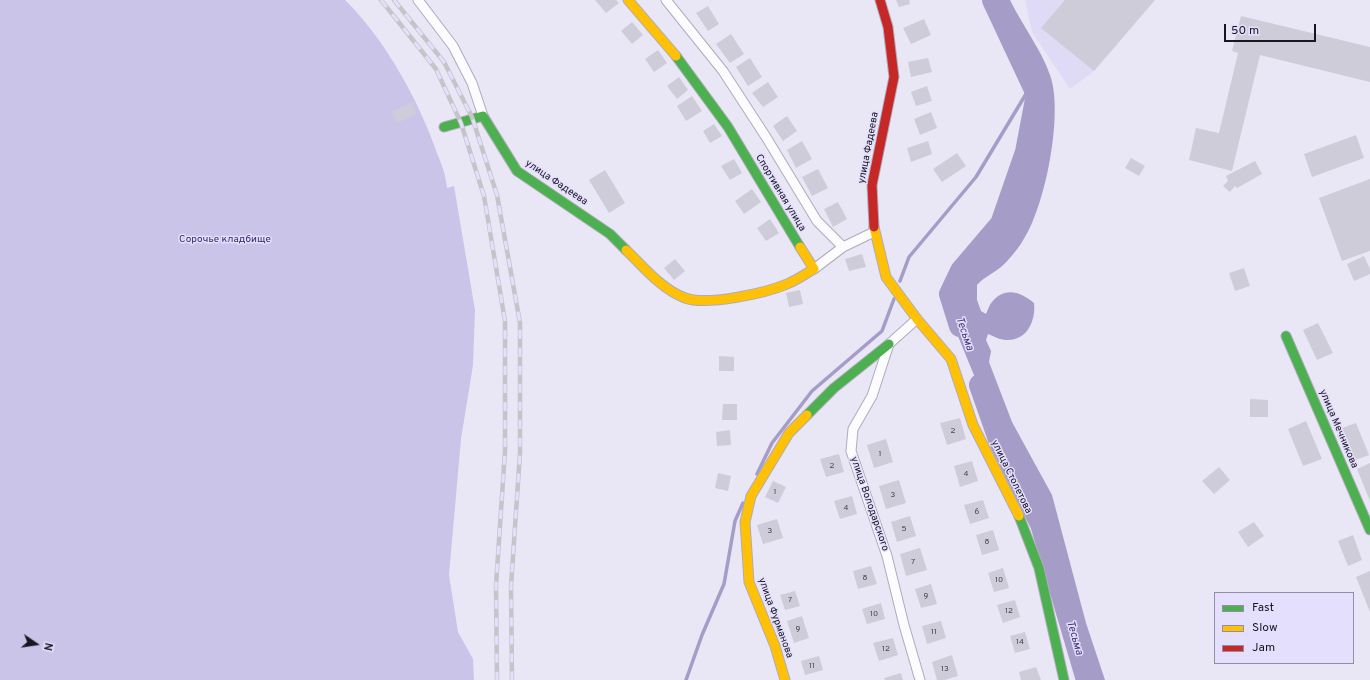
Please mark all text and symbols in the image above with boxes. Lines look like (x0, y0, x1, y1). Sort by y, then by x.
scale bar (1226, 16, 1318, 42)
text: 50 m (1231, 23, 1259, 39)
street label: улица Фадеева (856, 111, 882, 185)
street label: Спортивная улица (752, 152, 808, 234)
street label: улица Фадеева (522, 158, 590, 208)
park label: Сорочье кладбище (179, 234, 271, 246)
water label: Тесьма (952, 315, 976, 353)
street label: улица Мечникова (1316, 388, 1360, 470)
house number: 2 (951, 426, 955, 436)
street label: улица Столетова (988, 438, 1034, 516)
house number: 1 (879, 449, 881, 459)
street label: улица Володарского (847, 455, 891, 553)
house number: 2 (830, 461, 834, 471)
house number: 4 (964, 469, 968, 479)
house number: 1 (774, 487, 776, 497)
house number: 3 (891, 490, 895, 500)
house number: 4 (844, 503, 848, 513)
house number: 6 (975, 507, 979, 517)
house number: 5 (902, 524, 906, 534)
house number: 3 (768, 526, 772, 536)
house number: 8 (985, 537, 989, 547)
house number: 7 (911, 557, 915, 567)
house number: 8 (863, 573, 867, 583)
house number: 10 (995, 575, 1003, 585)
street label: улица Фурманова (755, 576, 795, 660)
house number: 9 (924, 591, 928, 601)
legend (1214, 592, 1354, 664)
house number: 7 (788, 595, 792, 605)
text: Fast (1252, 600, 1274, 616)
house number: 12 (1005, 606, 1013, 616)
house number: 10 (870, 609, 878, 619)
water label: Тесьма (1063, 619, 1085, 657)
text: Slow (1252, 620, 1278, 636)
north arrow (16, 624, 56, 664)
house number: 9 (796, 624, 800, 634)
house number: 11 (931, 627, 937, 637)
house number: 14 (1016, 637, 1024, 647)
text: Jam (1252, 640, 1275, 656)
text: N (40, 641, 55, 652)
house number: 12 (882, 644, 890, 654)
house number: 11 (809, 661, 815, 671)
house number: 13 (941, 664, 949, 674)

